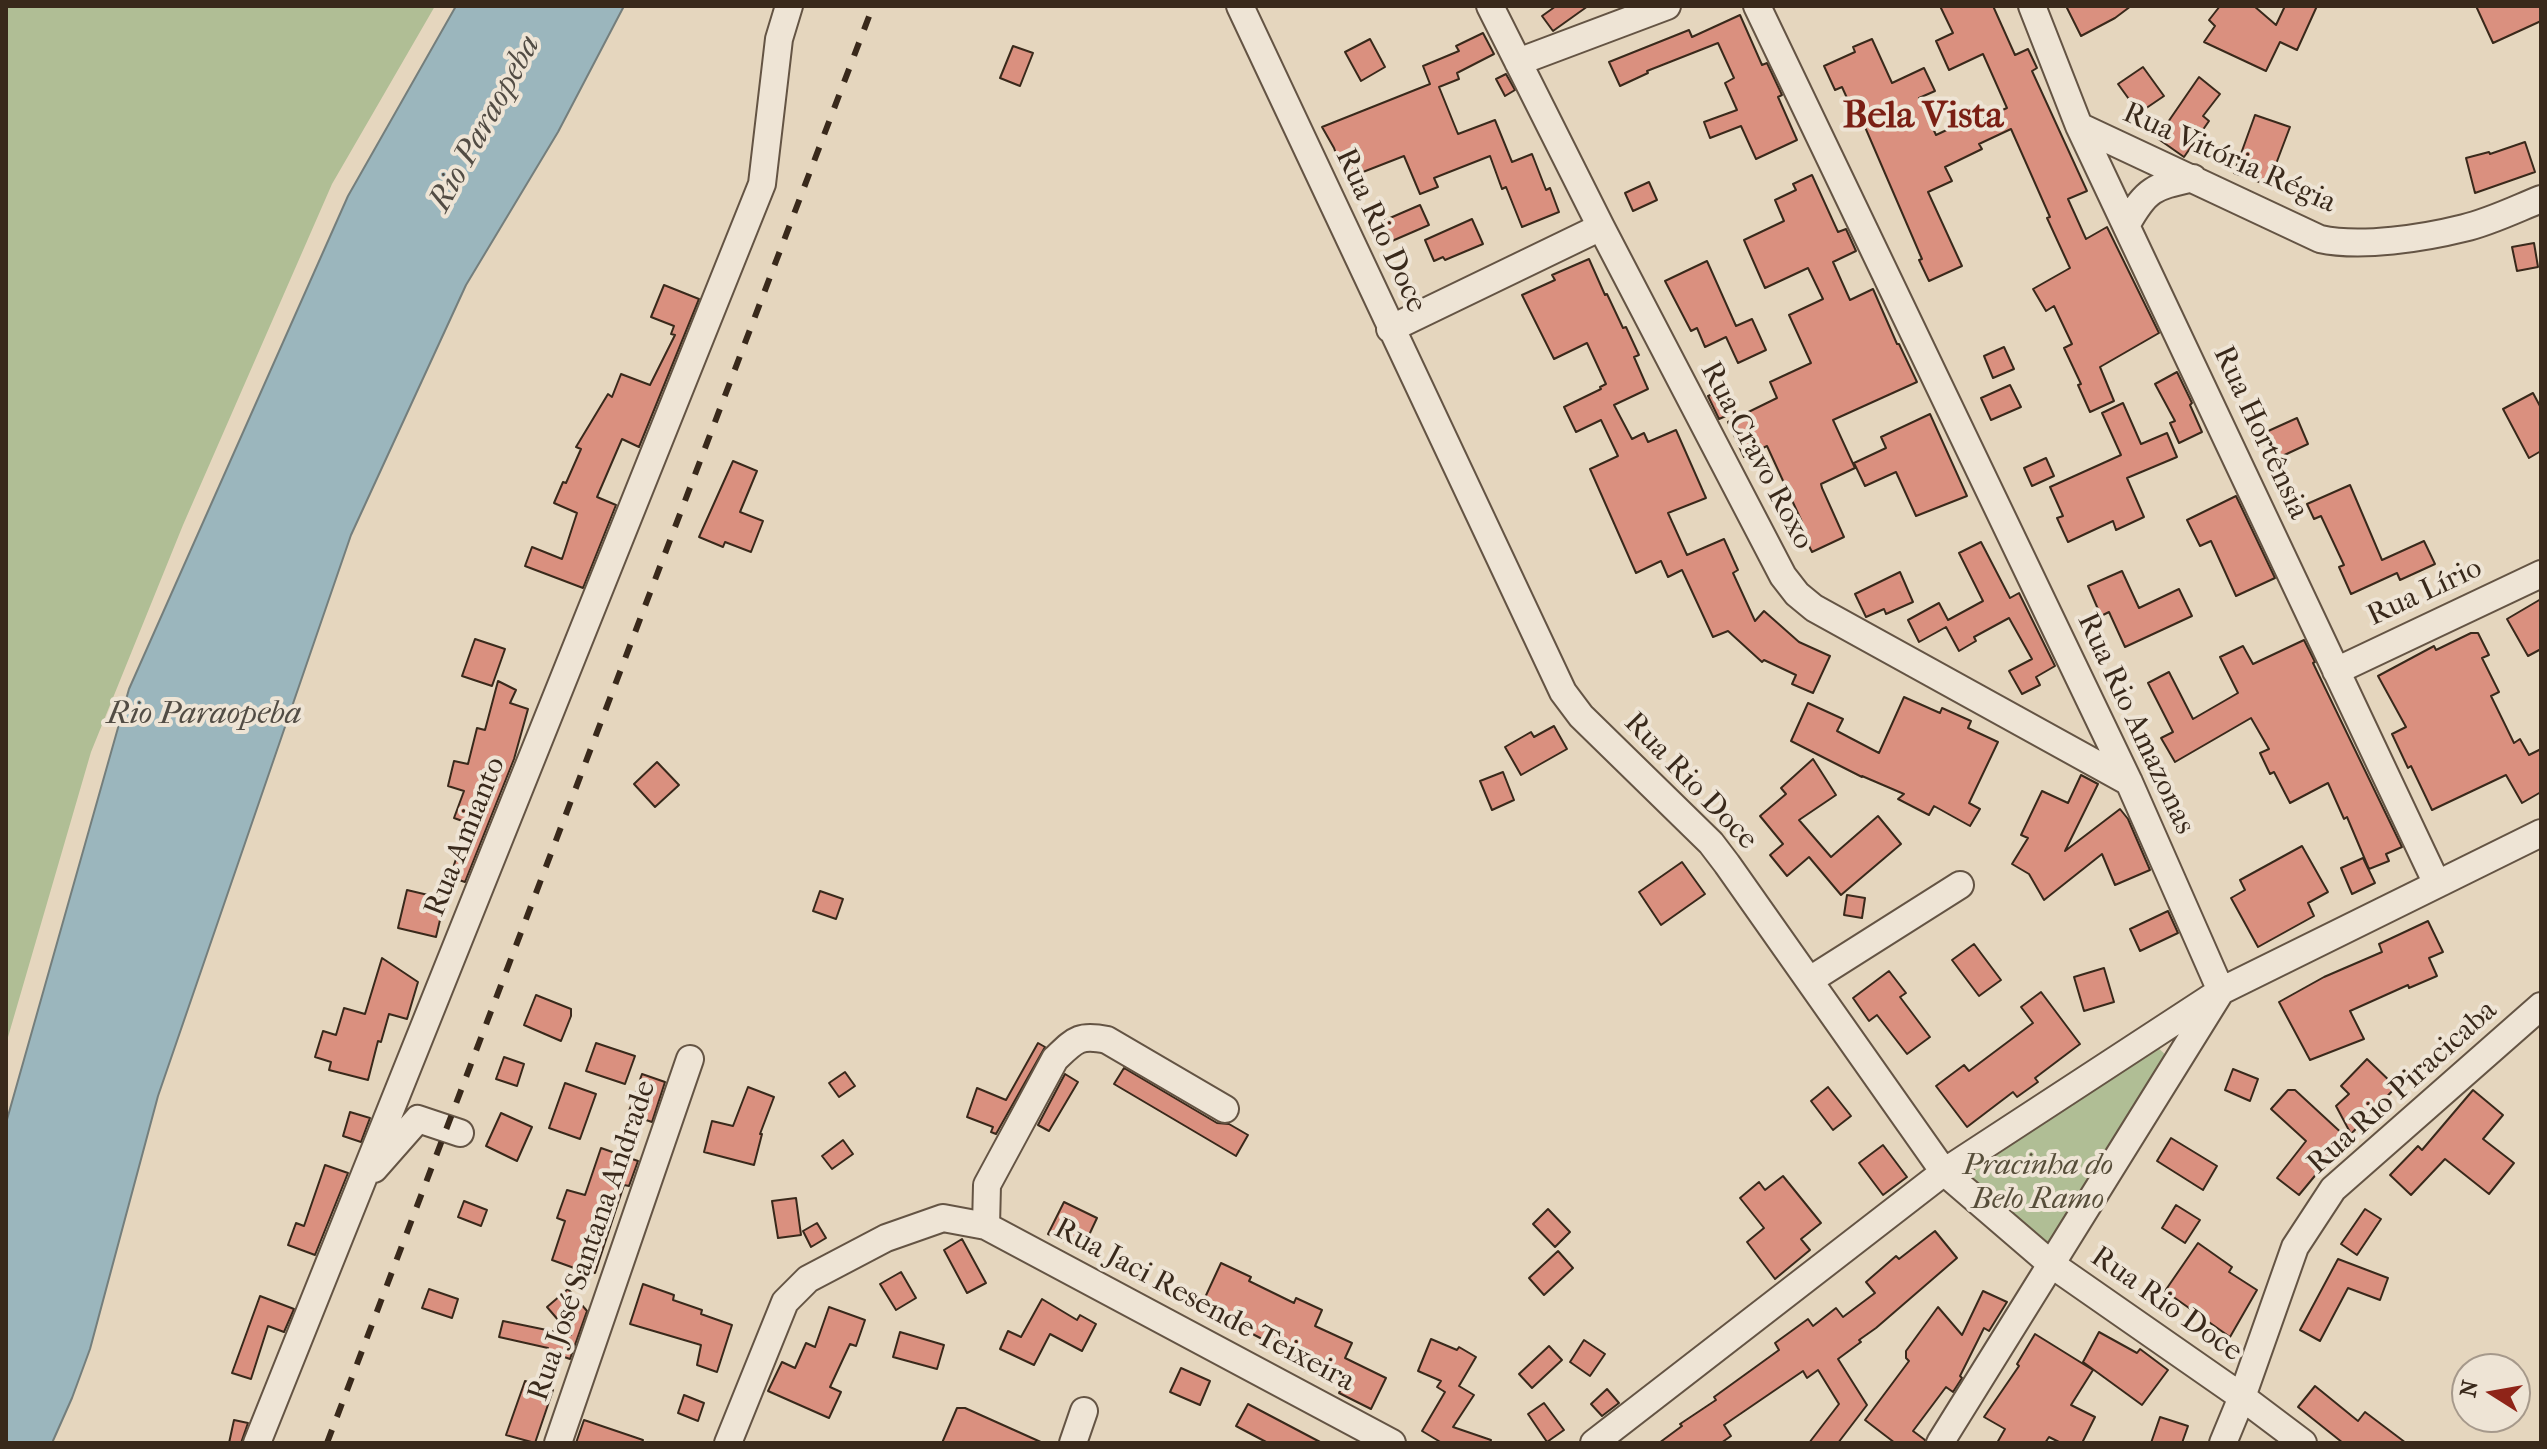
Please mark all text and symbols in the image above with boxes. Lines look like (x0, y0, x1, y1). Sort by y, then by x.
water label: Rio Paraopeba (422, 30, 550, 218)
district label: Bela Vista (1843, 95, 2003, 141)
street label: Rua Vitória Régia (2117, 96, 2341, 222)
street label: Rua Rio Doce (1326, 143, 1434, 319)
street label: Rua Hortênsia (2204, 341, 2316, 525)
street label: Rua Cravo Roxo (1692, 356, 1820, 556)
street label: Rua Lírio (2362, 551, 2488, 635)
street label: Rua Rio Amazonas (2068, 608, 2202, 840)
water label: Rio Paraopeba (107, 696, 301, 734)
street label: Rua Rio Doce (1616, 706, 1764, 858)
street label: Rua Amianto (418, 752, 514, 922)
street label: Rua Rio Piracicaba (2301, 993, 2505, 1183)
street label: Rua José Santana Andrade (521, 1076, 665, 1406)
park label: Pracinha do Belo Ramo (1963, 1149, 2113, 1220)
street label: Rua Jaci Resende Teixeira (1047, 1211, 1361, 1401)
street label: Rua Rio Doce (2083, 1240, 2249, 1370)
north arrow (2451, 1353, 2531, 1433)
text: N (2455, 1378, 2484, 1399)

